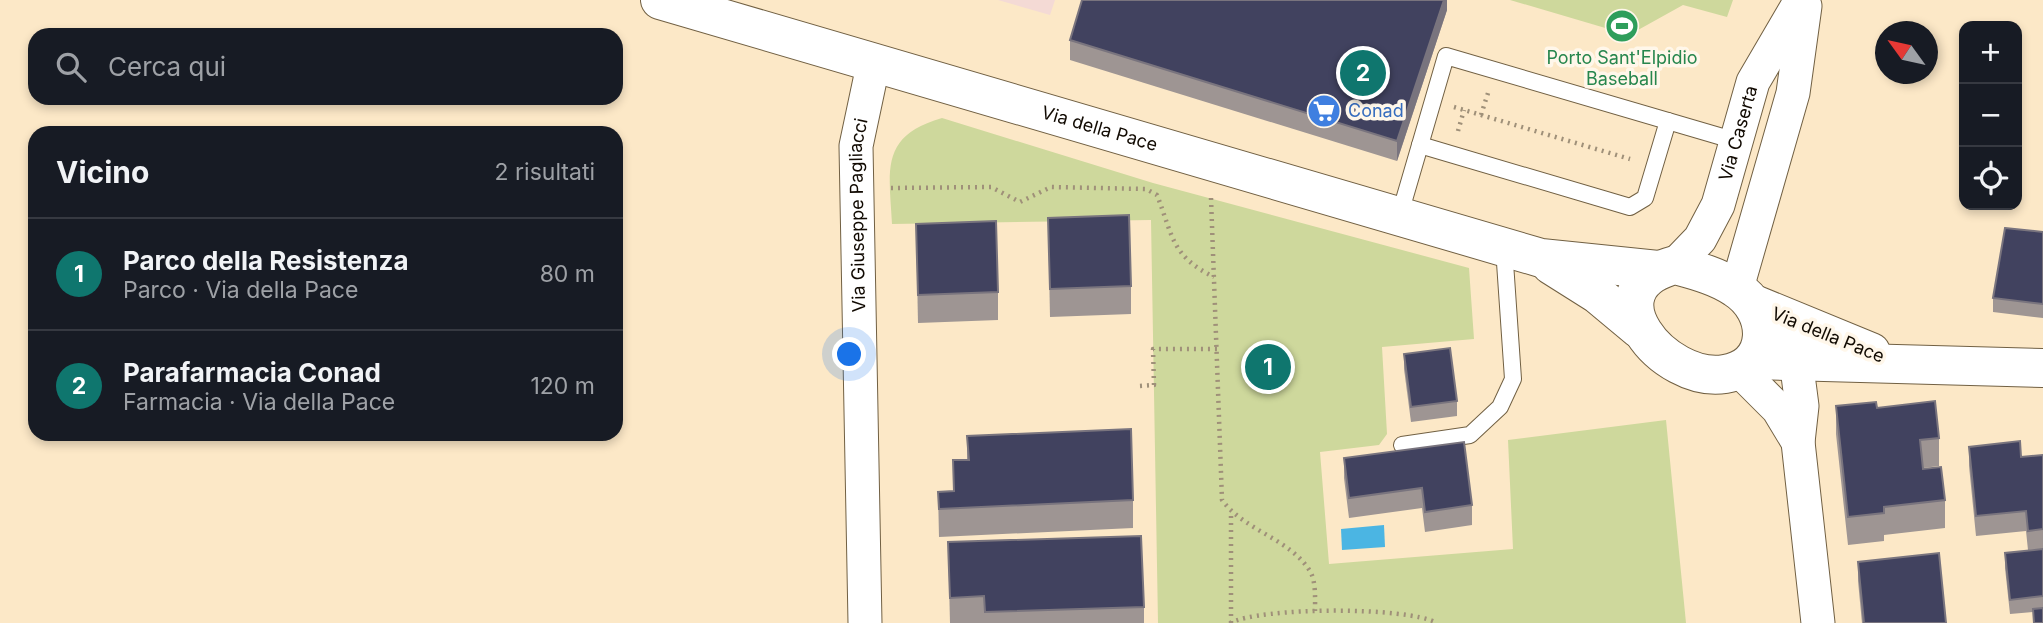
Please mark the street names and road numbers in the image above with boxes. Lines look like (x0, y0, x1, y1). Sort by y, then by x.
street label: Via Caserta (1714, 83, 1761, 183)
street label: Via della Pace (1039, 101, 1160, 155)
street label: Via Giuseppe Pagliacci (845, 116, 872, 313)
street label: Via della Pace (1769, 302, 1888, 367)

